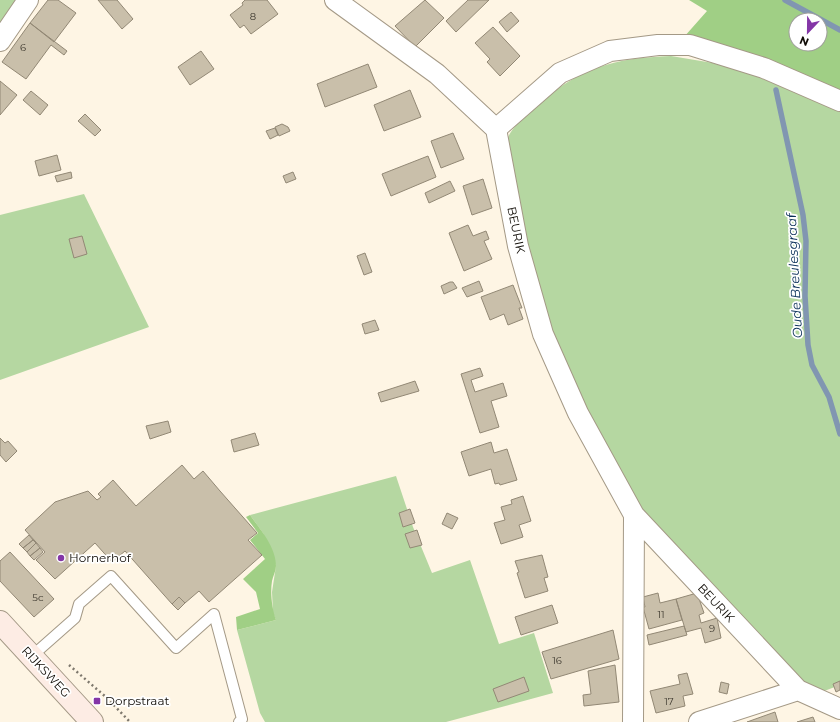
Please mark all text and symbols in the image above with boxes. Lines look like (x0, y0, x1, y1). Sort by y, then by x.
house number: 8 (250, 10, 256, 23)
north arrow (788, 12, 828, 52)
text: N (798, 33, 811, 49)
house number: 6 (20, 41, 26, 54)
street label: BEURIK (504, 205, 529, 255)
water label: Oude Breulesgraaf (783, 211, 805, 339)
place label: Hornerhof (69, 550, 132, 565)
marker: Hornerhof (56, 553, 66, 563)
street label: BEURIK (695, 580, 738, 625)
house number: 5c (32, 591, 44, 604)
house number: 11 (657, 608, 665, 621)
house number: 9 (709, 622, 715, 635)
street label: RIJKSWEG (19, 643, 74, 700)
house number: 16 (552, 654, 562, 667)
place label: Dorpstraat (105, 693, 170, 708)
house number: 17 (664, 695, 674, 708)
marker: Dorpstraat (92, 696, 102, 706)

